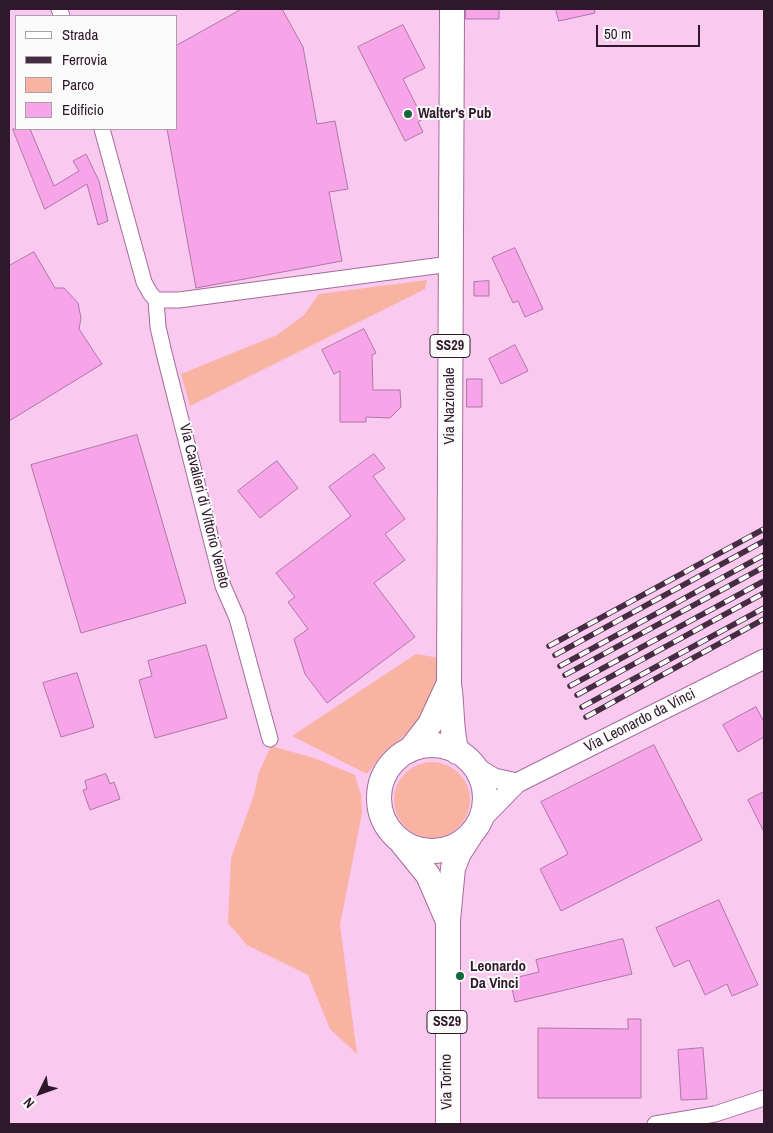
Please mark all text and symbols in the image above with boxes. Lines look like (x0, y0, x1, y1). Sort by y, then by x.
legend (15, 15, 178, 130)
scale bar (598, 15, 702, 47)
text: 50 m (604, 23, 631, 44)
text: Strada (62, 24, 98, 45)
text: Ferrovia (62, 49, 107, 70)
text: Parco (62, 74, 94, 95)
text: Edificio (62, 99, 104, 120)
place label: Walter's Pub (418, 105, 492, 123)
marker: Walter's Pub (402, 108, 414, 120)
road number: SS29 (430, 334, 470, 358)
street label: Via Nazionale (441, 367, 459, 445)
street label: Via Cavalieri di Vittorio Veneto (175, 422, 233, 590)
street label: Via Leonardo da Vinci (582, 685, 698, 757)
place label: Leonardo Da Vinci (470, 958, 526, 993)
marker: Leonardo Da Vinci (454, 970, 466, 982)
road number: SS29 (427, 1010, 467, 1034)
street label: Via Torino (438, 1054, 456, 1110)
north arrow (15, 1068, 65, 1118)
text: N (19, 1094, 38, 1112)

